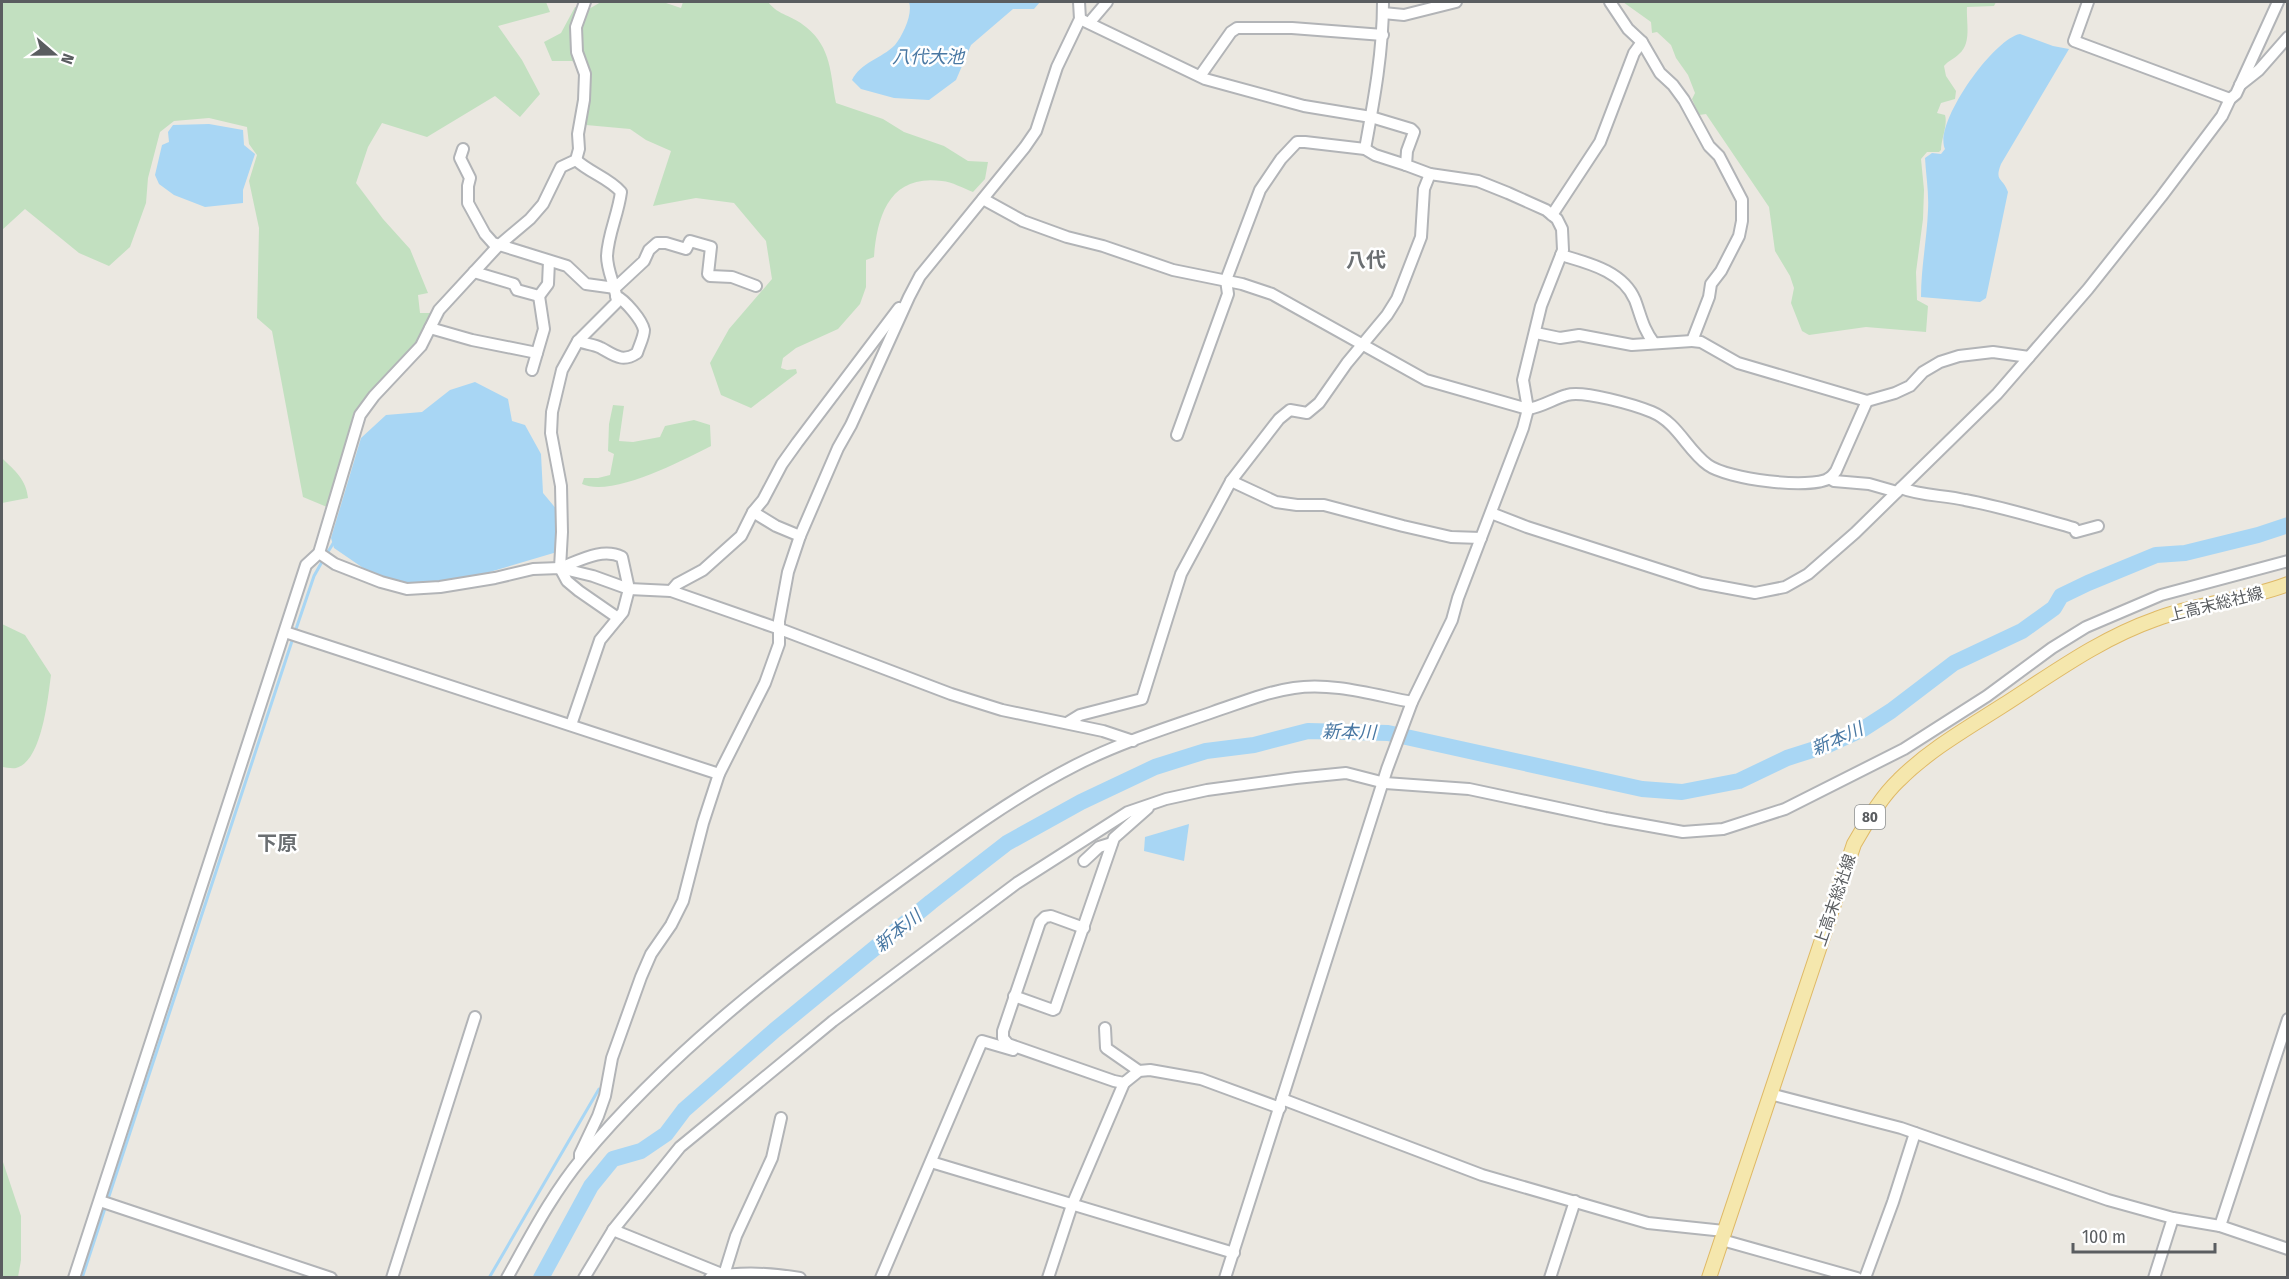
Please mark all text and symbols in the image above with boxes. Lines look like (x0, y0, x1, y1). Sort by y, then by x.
north arrow (24, 24, 84, 84)
water label: 八代大池 (892, 46, 966, 68)
text: N (57, 51, 78, 67)
district label: 八代 (1346, 248, 1386, 272)
street label: 上高末総社線 (2167, 583, 2265, 625)
water label: 新本川 (1808, 717, 1868, 760)
water label: 新本川 (1322, 721, 1378, 744)
road number: 80 (1855, 805, 1885, 829)
district label: 下原 (257, 831, 297, 855)
street label: 上高末総社線 (1810, 852, 1860, 948)
water label: 新本川 (870, 904, 927, 957)
scale bar (2073, 1216, 2216, 1254)
text: 100 m (2082, 1226, 2126, 1248)

